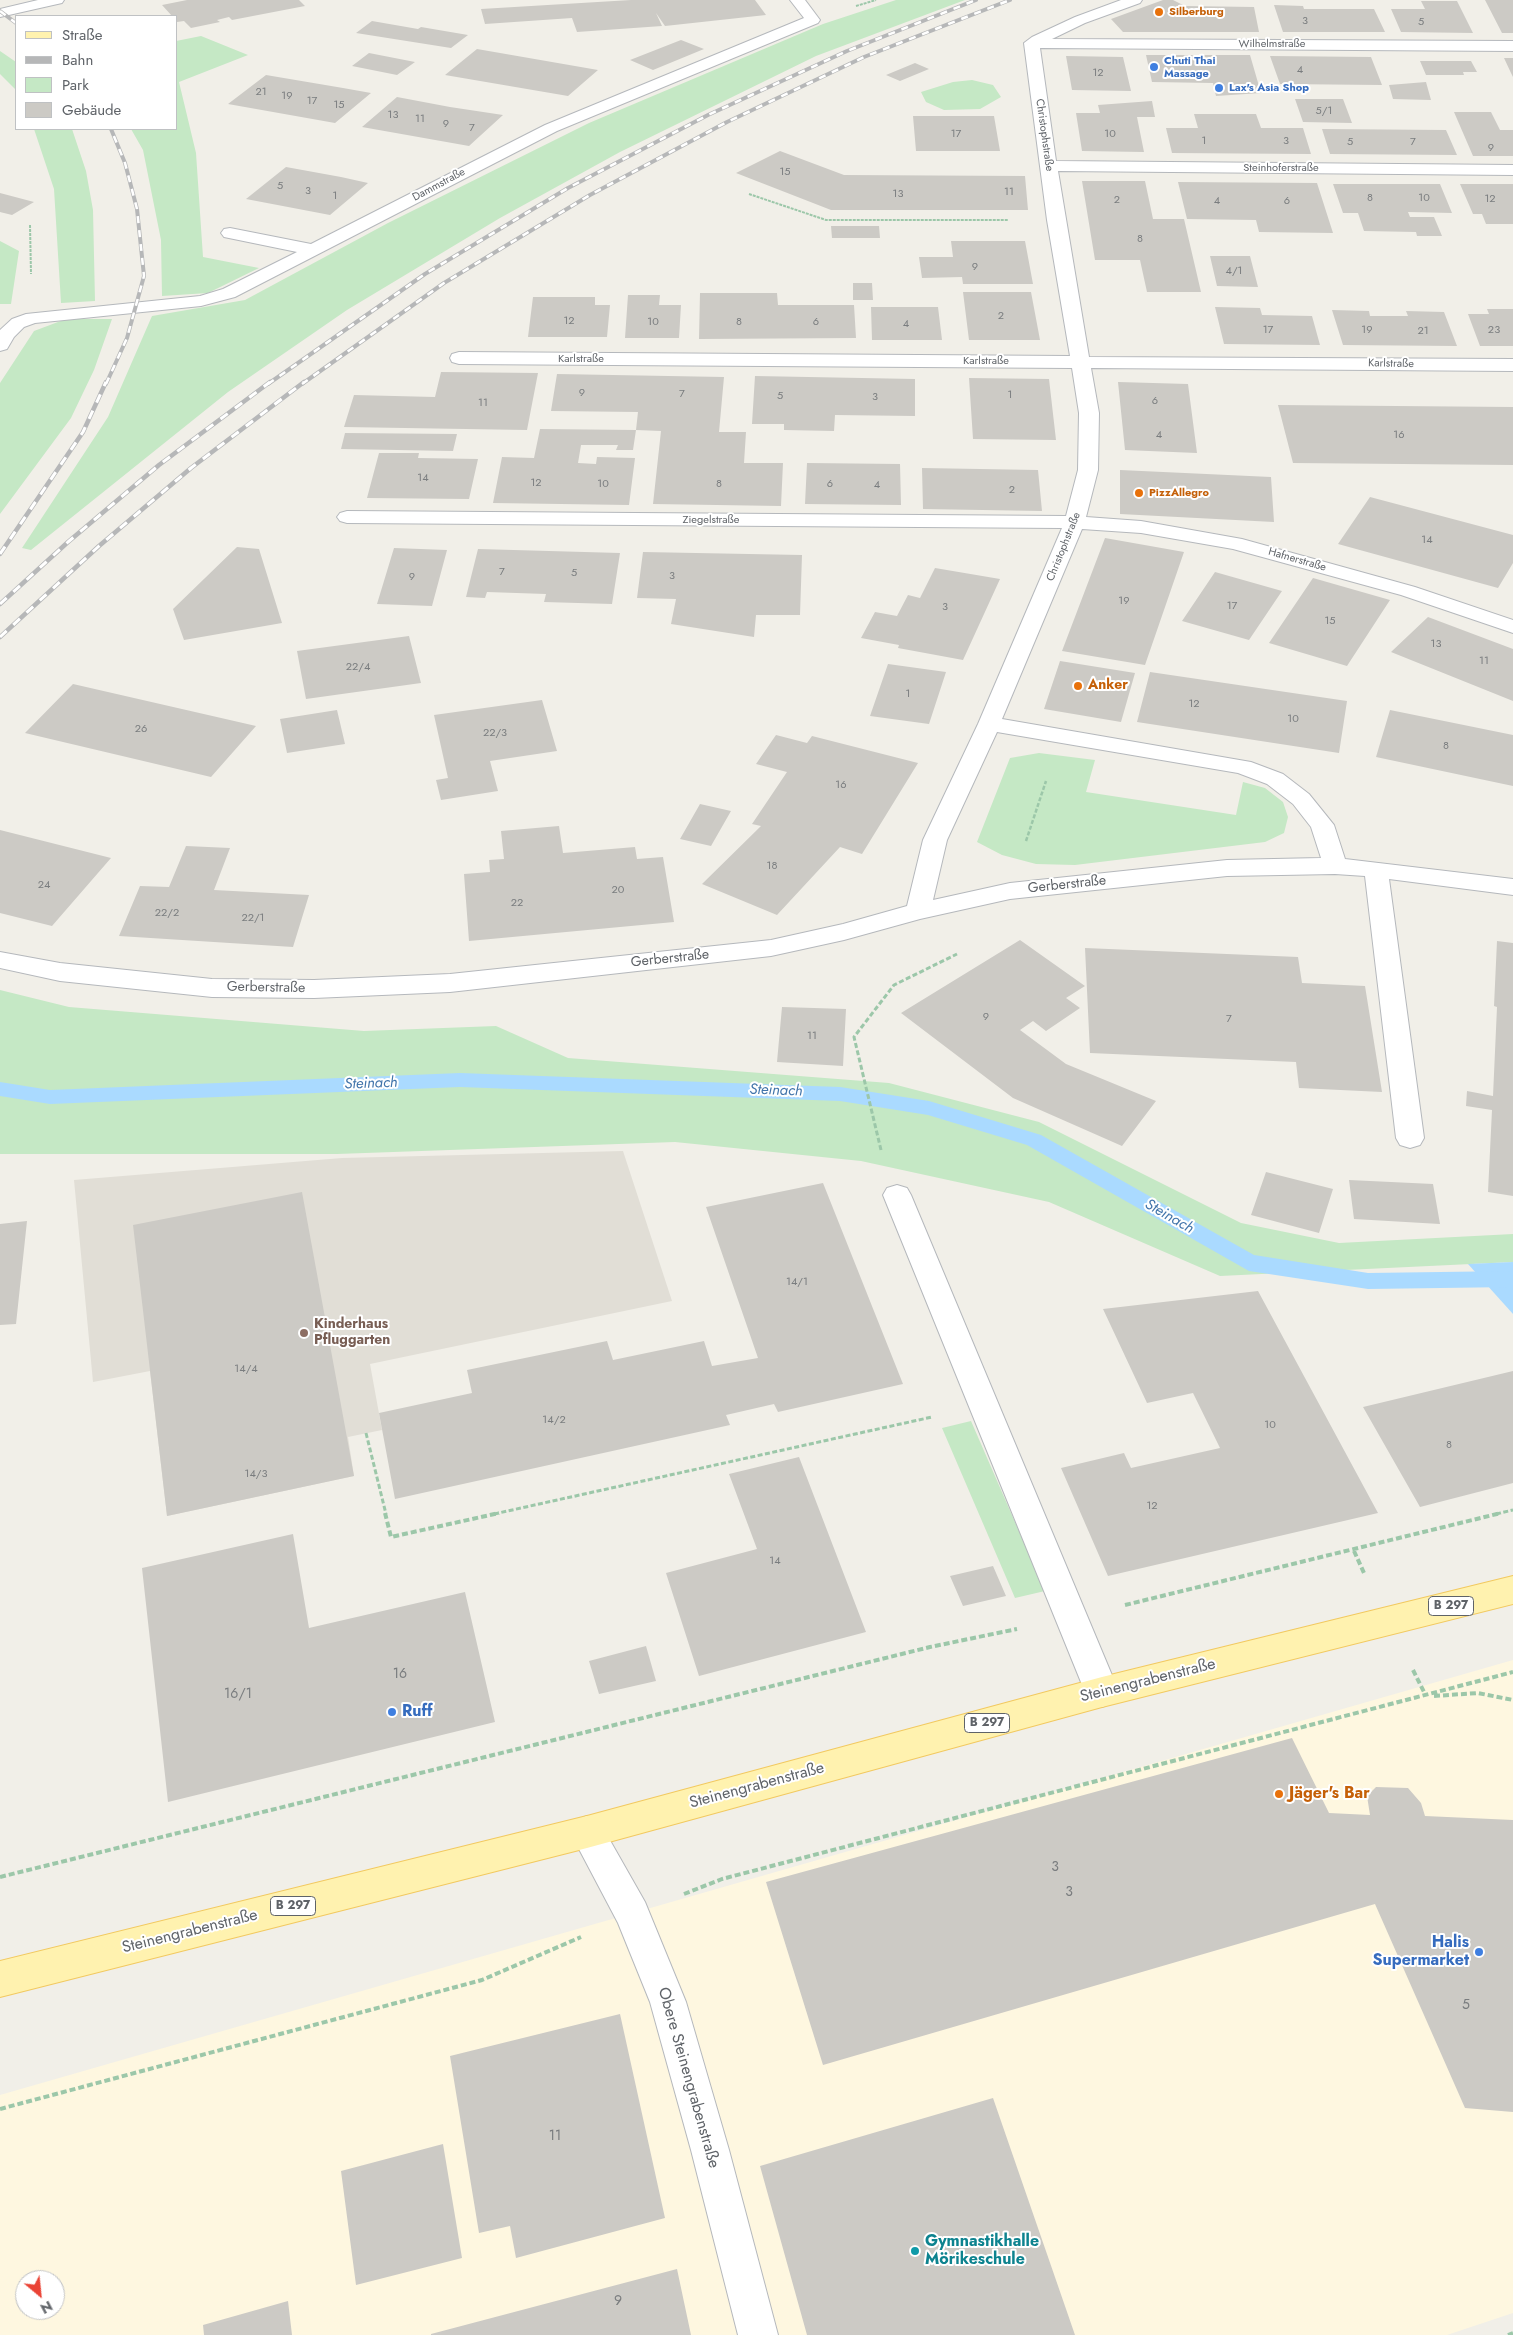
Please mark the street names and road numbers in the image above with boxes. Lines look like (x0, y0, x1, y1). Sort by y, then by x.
street label: Wilhelmstraße (1239, 37, 1305, 51)
street label: Christophstraße (1032, 98, 1056, 172)
street label: Steinhoferstraße (1243, 161, 1319, 175)
street label: Dammstraße (410, 166, 468, 204)
street label: Karlstraße (558, 352, 604, 366)
street label: Karlstraße (963, 354, 1009, 368)
street label: Karlstraße (1368, 357, 1414, 371)
street label: Christophstraße (1044, 511, 1084, 583)
street label: Ziegelstraße (682, 513, 740, 527)
street label: Hafnerstraße (1267, 545, 1327, 575)
street label: Gerberstraße (1027, 873, 1107, 897)
street label: Gerberstraße (630, 947, 710, 971)
street label: Gerberstraße (227, 979, 305, 997)
road number: B 297 (1428, 1596, 1474, 1615)
street label: Steinengrabenstraße (1078, 1655, 1218, 1707)
road number: B 297 (964, 1714, 1010, 1732)
street label: Steinengrabenstraße (687, 1759, 827, 1813)
road number: B 297 (270, 1896, 316, 1915)
street label: Steinengrabenstraße (120, 1906, 260, 1958)
street label: Obere Steinengrabenstraße (653, 1985, 723, 2171)

